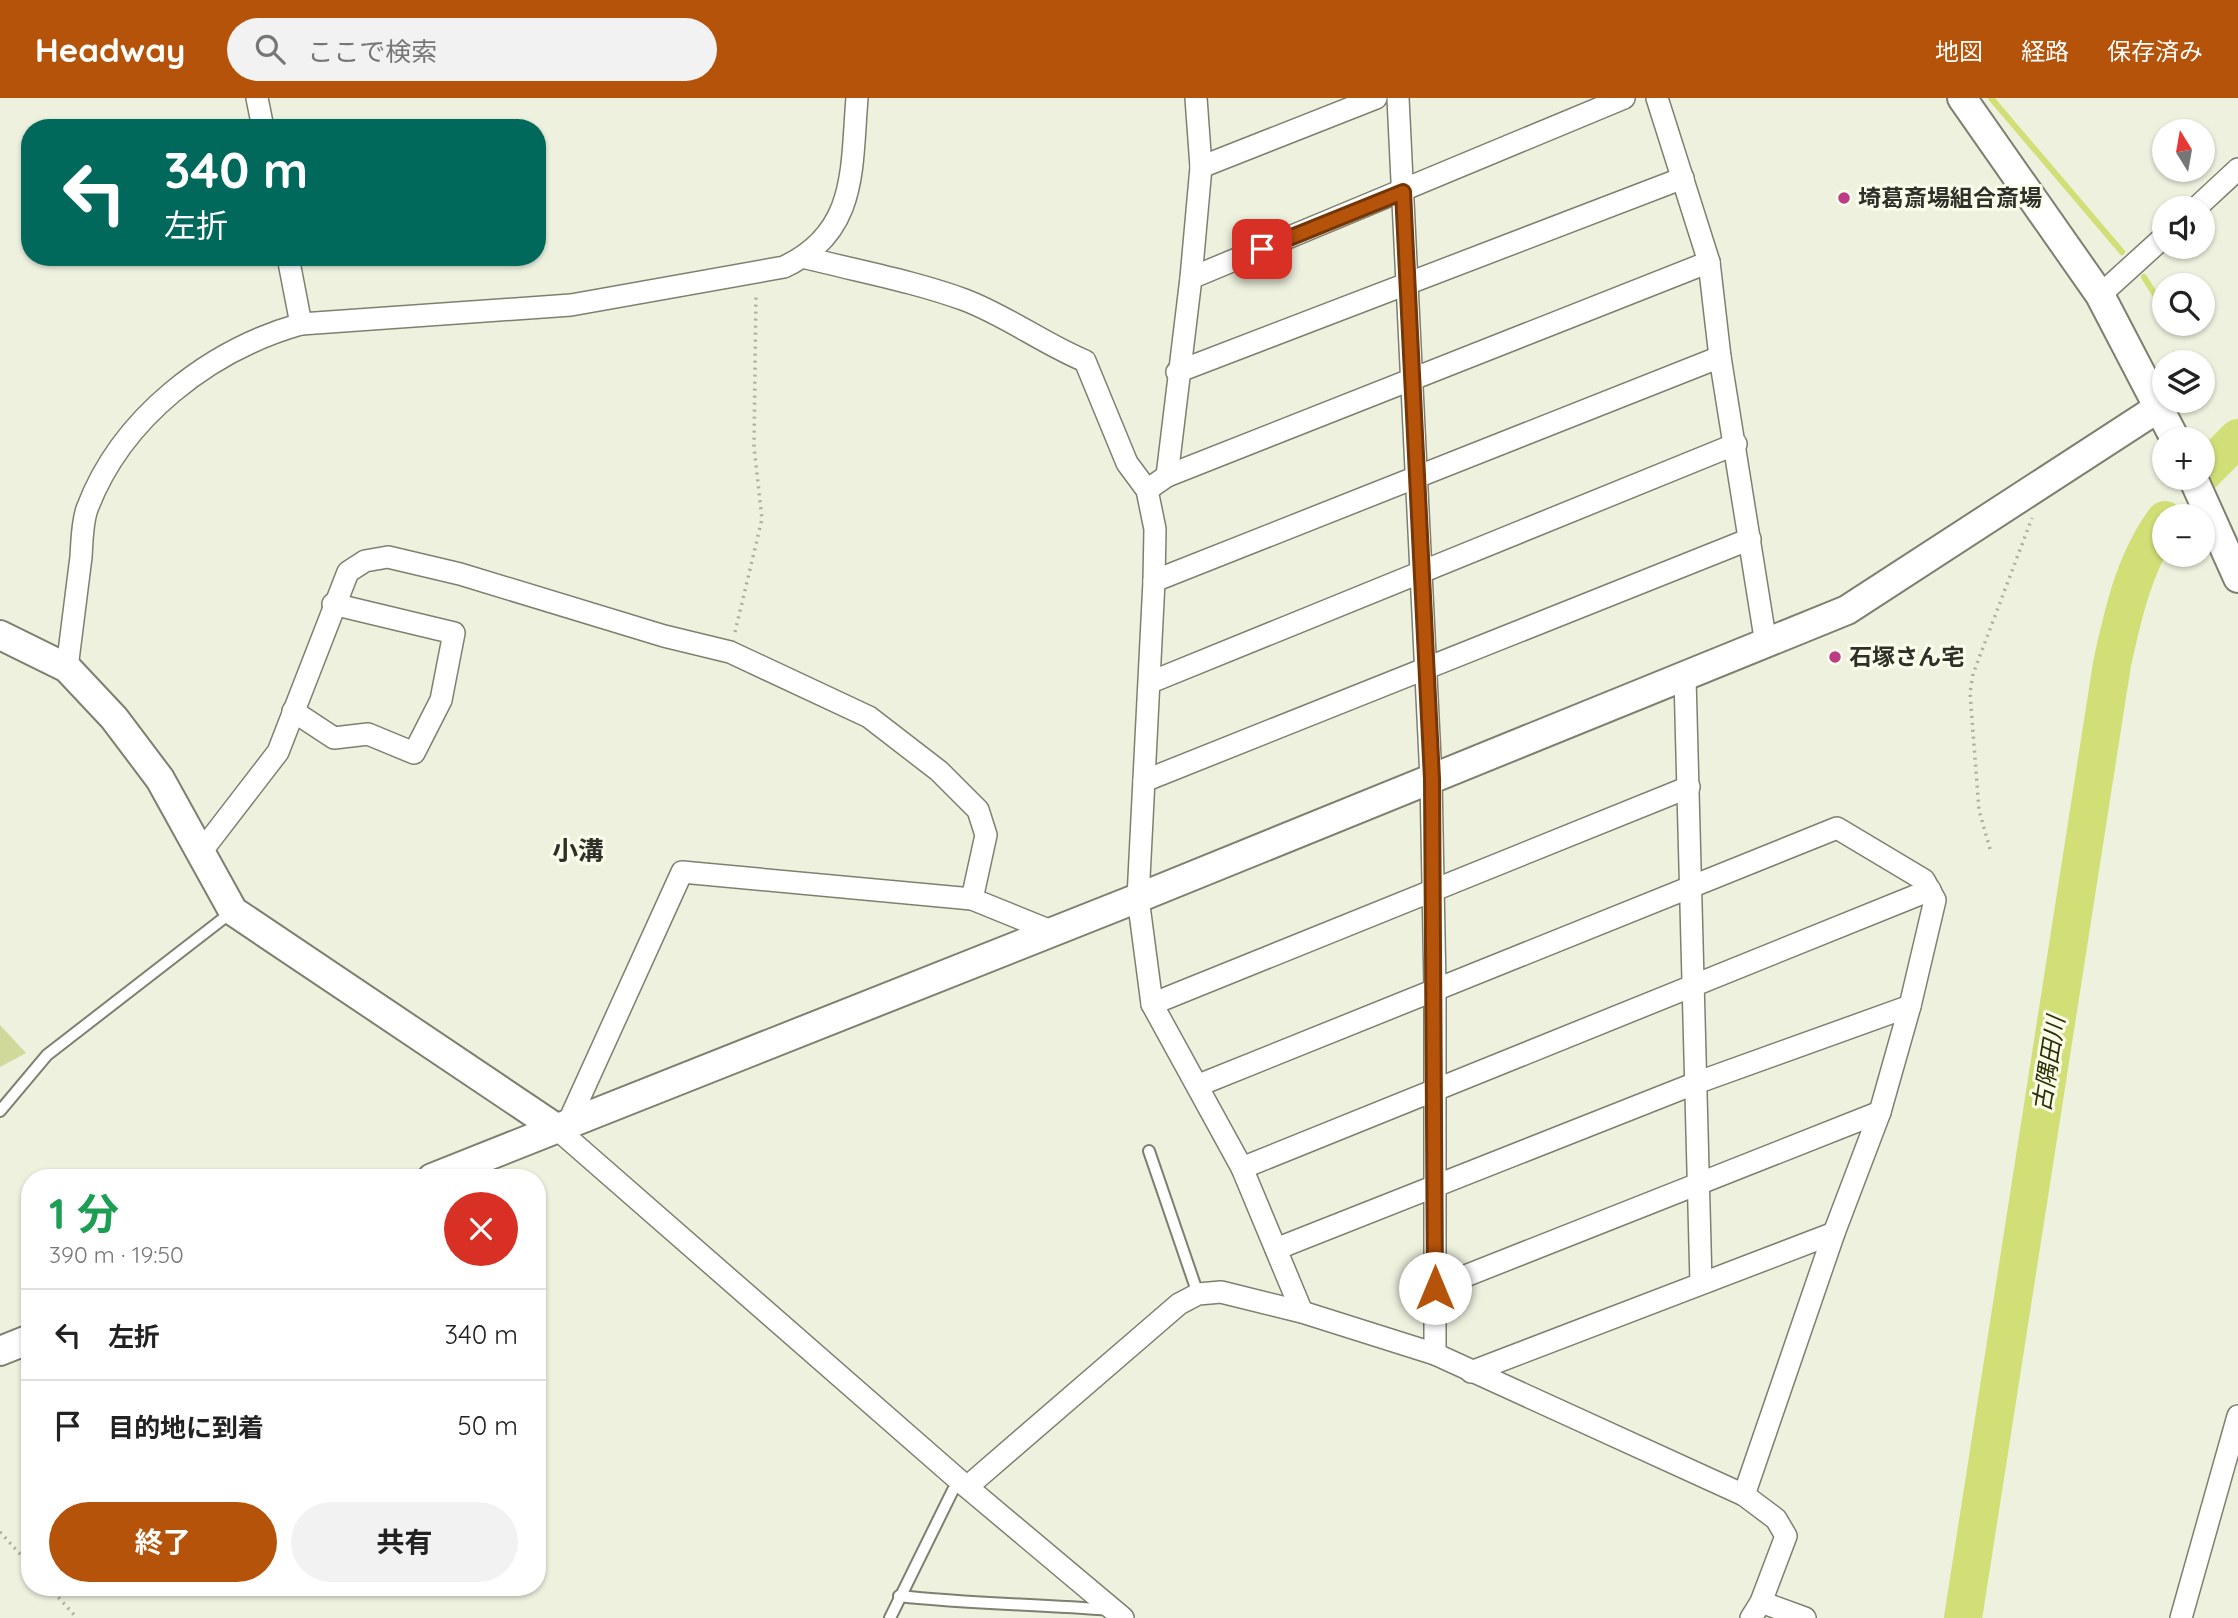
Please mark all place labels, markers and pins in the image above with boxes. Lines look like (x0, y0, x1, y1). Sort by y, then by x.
place label: 埼葛斎場組合斎場 (1858, 183, 2042, 212)
marker: 埼葛斎場組合斎場 (1836, 190, 1852, 206)
pin (1232, 219, 1292, 279)
place label: 石塚さん宅 (1849, 642, 1964, 671)
marker: 石塚さん宅 (1827, 649, 1843, 665)

